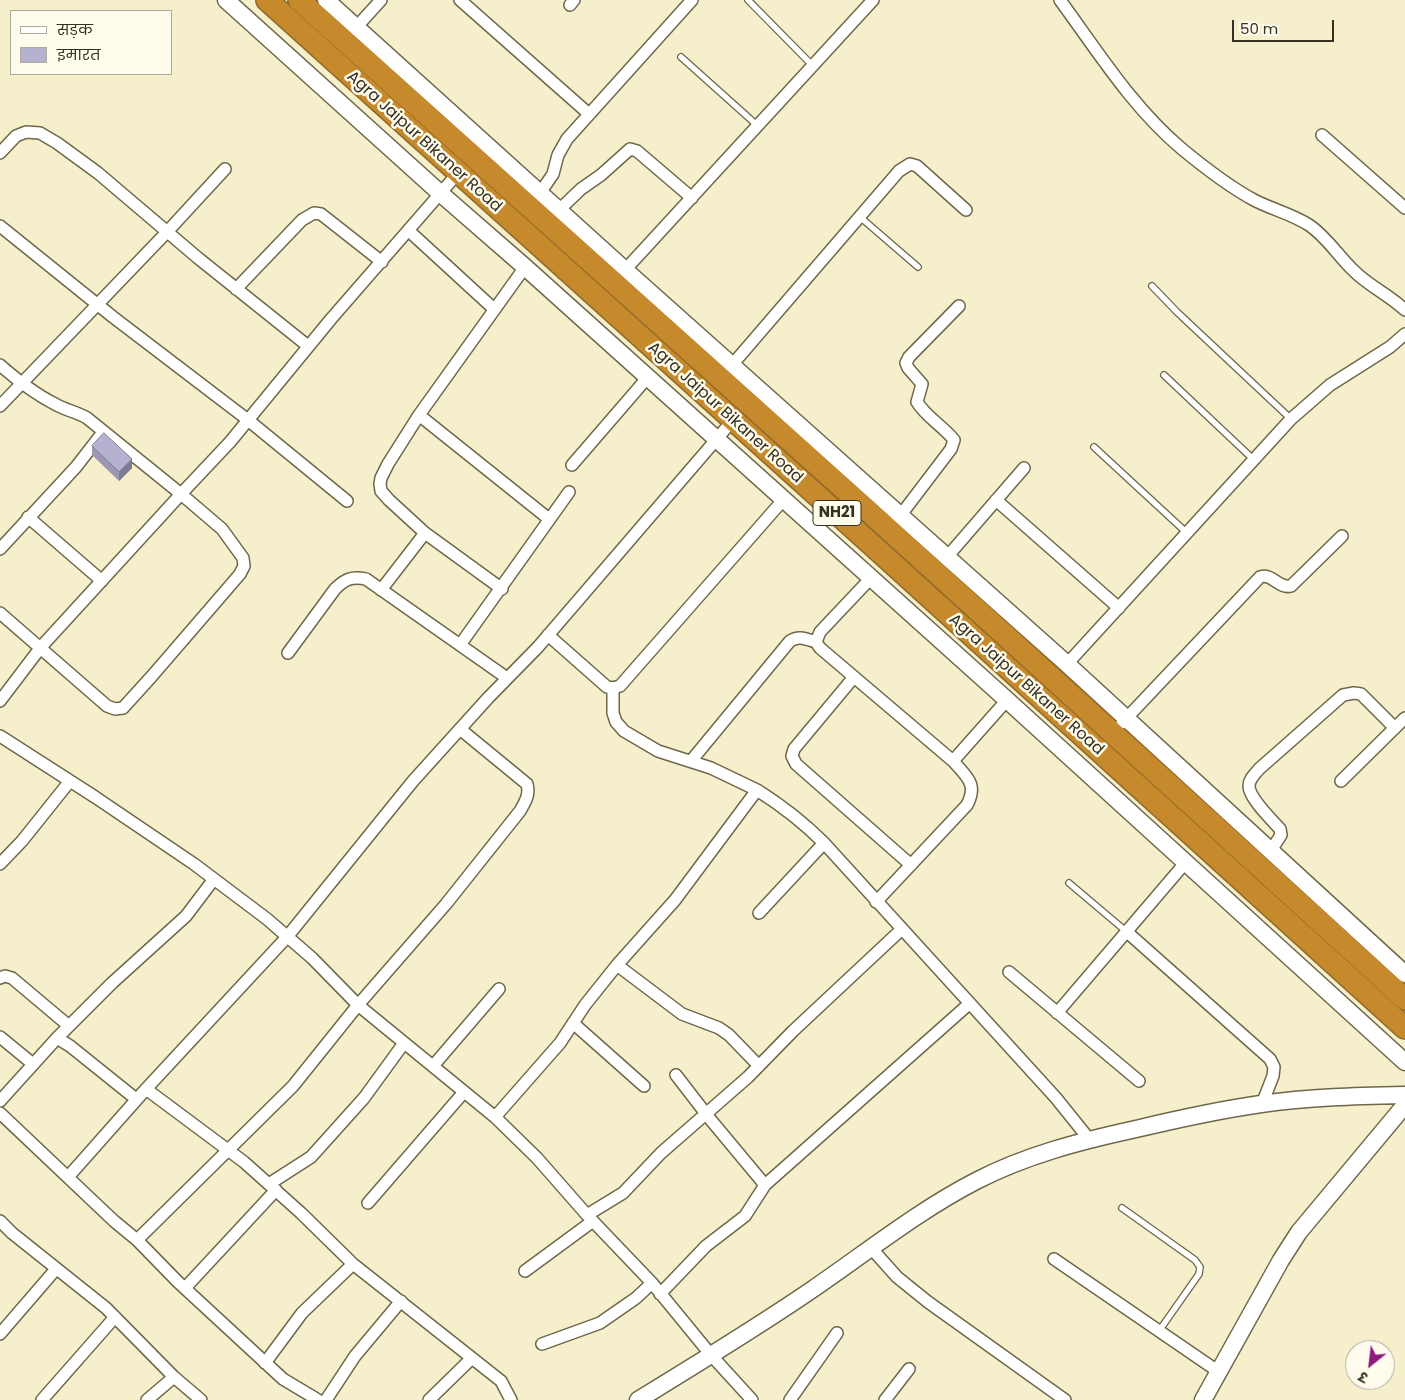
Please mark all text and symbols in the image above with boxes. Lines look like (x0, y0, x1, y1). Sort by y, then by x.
legend (10, 10, 172, 75)
scale bar (1235, 10, 1338, 42)
text: 50 m (1240, 18, 1278, 39)
text: सड़क (57, 19, 93, 40)
text: इमारत (57, 44, 100, 65)
street label: Agra Jaipur Bikaner Road (343, 67, 505, 217)
street label: Agra Jaipur Bikaner Road (644, 338, 806, 488)
road number: NH21 (813, 500, 861, 526)
street label: Agra Jaipur Bikaner Road (945, 610, 1107, 760)
north arrow (1345, 1340, 1395, 1390)
text: उ (1355, 1367, 1372, 1388)

